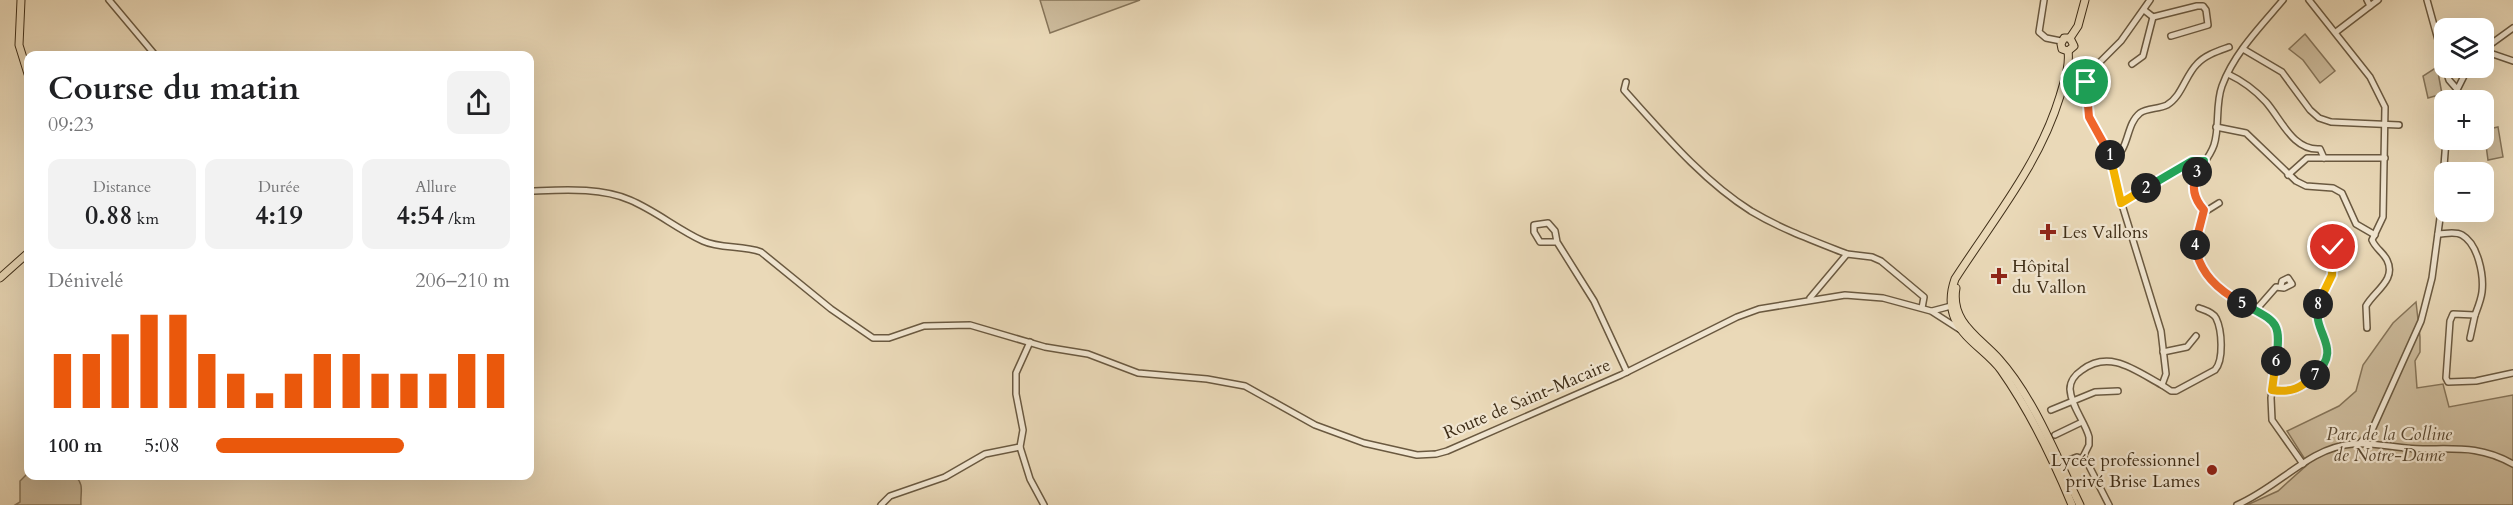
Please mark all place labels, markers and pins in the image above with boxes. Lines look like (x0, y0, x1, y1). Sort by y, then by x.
pin (2060, 56, 2111, 107)
pin: 1 (2095, 140, 2125, 170)
pin: 3 (2182, 157, 2212, 187)
pin: 2 (2131, 173, 2161, 203)
place label: Les Vallons (2062, 220, 2148, 245)
pin (2307, 221, 2358, 272)
marker: Les Vallons (2039, 223, 2057, 241)
pin: 4 (2180, 230, 2210, 260)
place label: Hôpital du Vallon (2012, 254, 2087, 300)
marker: Hôpital du Vallon (1990, 267, 2008, 285)
pin: 5 (2227, 288, 2257, 318)
pin: 8 (2303, 289, 2333, 319)
pin: 6 (2261, 346, 2291, 376)
pin: 7 (2300, 360, 2330, 390)
place label: Lycée professionnel privé Brise Lames (2051, 448, 2200, 494)
marker: Lycée professionnel privé Brise Lames (2205, 463, 2219, 477)

